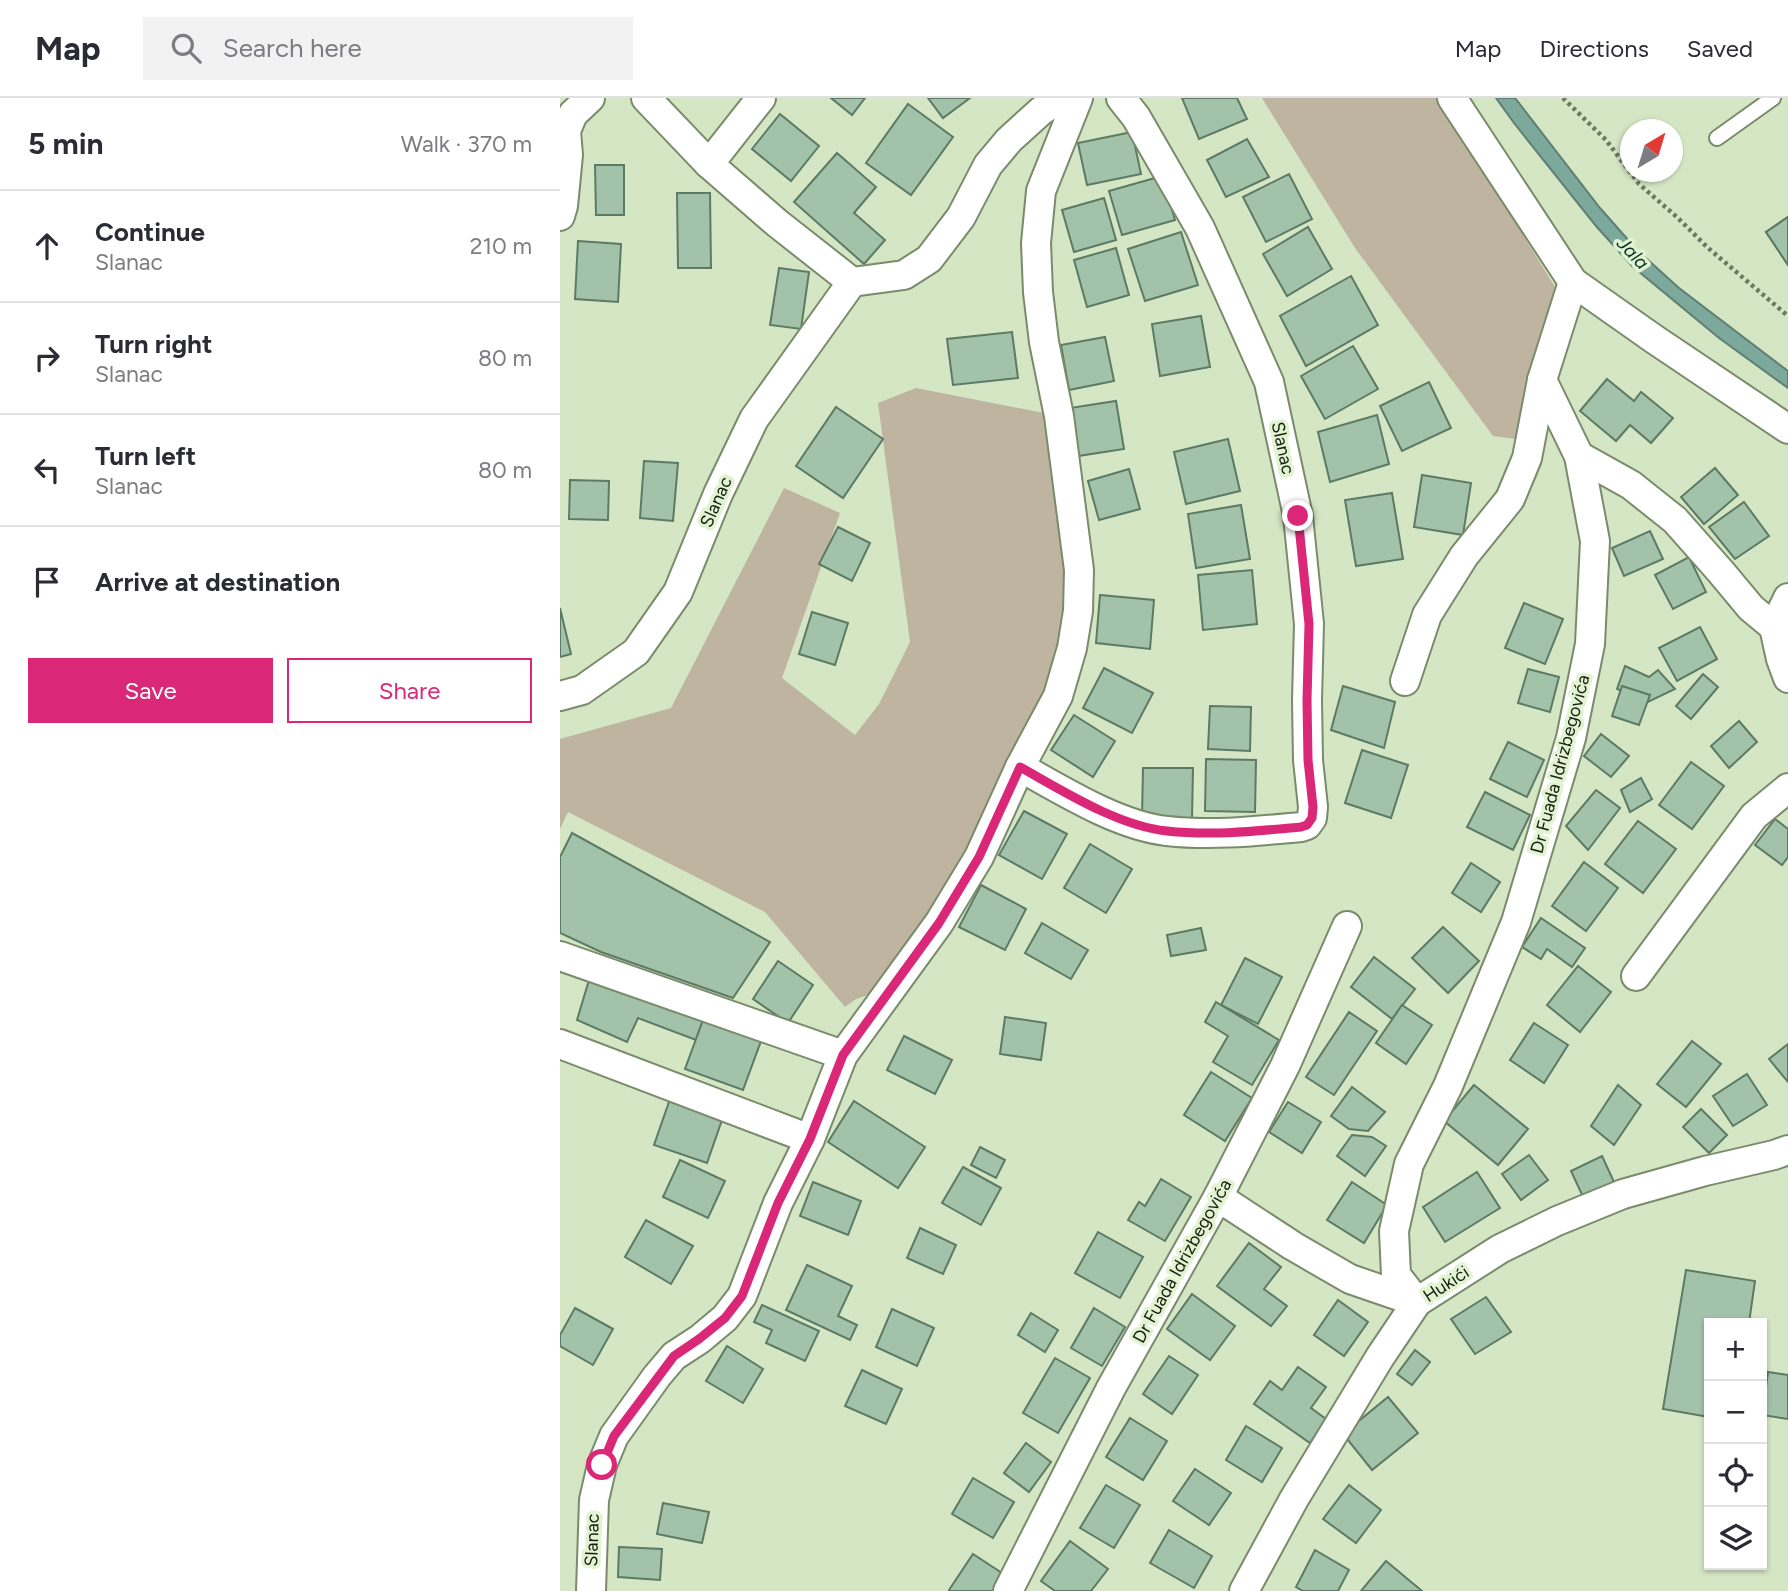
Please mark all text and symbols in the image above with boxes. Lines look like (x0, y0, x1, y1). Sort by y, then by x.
search box (143, 17, 633, 80)
text: Map (35, 29, 101, 68)
icon: search (167, 29, 205, 67)
text: Search here (223, 32, 362, 64)
text: Map (1455, 34, 1501, 63)
text: Directions (1539, 34, 1649, 63)
text: Saved (1687, 34, 1753, 63)
north arrow (1620, 119, 1683, 182)
text: 5 min (28, 125, 104, 162)
text: Walk · 370 m (401, 130, 532, 158)
text: Continue (95, 216, 205, 248)
icon: ahead (28, 227, 66, 265)
water label: Jala (1612, 231, 1654, 274)
text: 210 m (470, 232, 532, 260)
text: Slanac (95, 248, 163, 276)
text: Turn right (95, 328, 212, 360)
icon: right (28, 339, 66, 377)
text: 80 m (478, 344, 532, 372)
text: Slanac (95, 360, 163, 388)
street label: Slanac (1267, 420, 1299, 477)
text: Turn left (95, 440, 196, 472)
icon: left (28, 451, 66, 489)
text: 80 m (478, 456, 532, 484)
text: Slanac (95, 472, 163, 500)
street label: Slanac (695, 473, 737, 531)
route end (1282, 500, 1313, 531)
icon: arrive (28, 563, 66, 601)
text: Arrive at destination (95, 566, 340, 598)
button: Save (28, 658, 273, 723)
button: Share (287, 658, 532, 723)
street label: Dr Fuada Idrizbegovića (1526, 672, 1594, 856)
street label: Dr Fuada Idrizbegovića (1128, 1175, 1236, 1347)
street label: Hukići (1419, 1261, 1473, 1307)
map controls (1704, 1318, 1767, 1570)
button: + (1704, 1318, 1767, 1381)
button: − (1704, 1381, 1767, 1444)
button: locate (1704, 1444, 1767, 1507)
route start (586, 1449, 617, 1480)
button: layers (1704, 1507, 1767, 1570)
street label: Slanac (580, 1513, 604, 1567)

